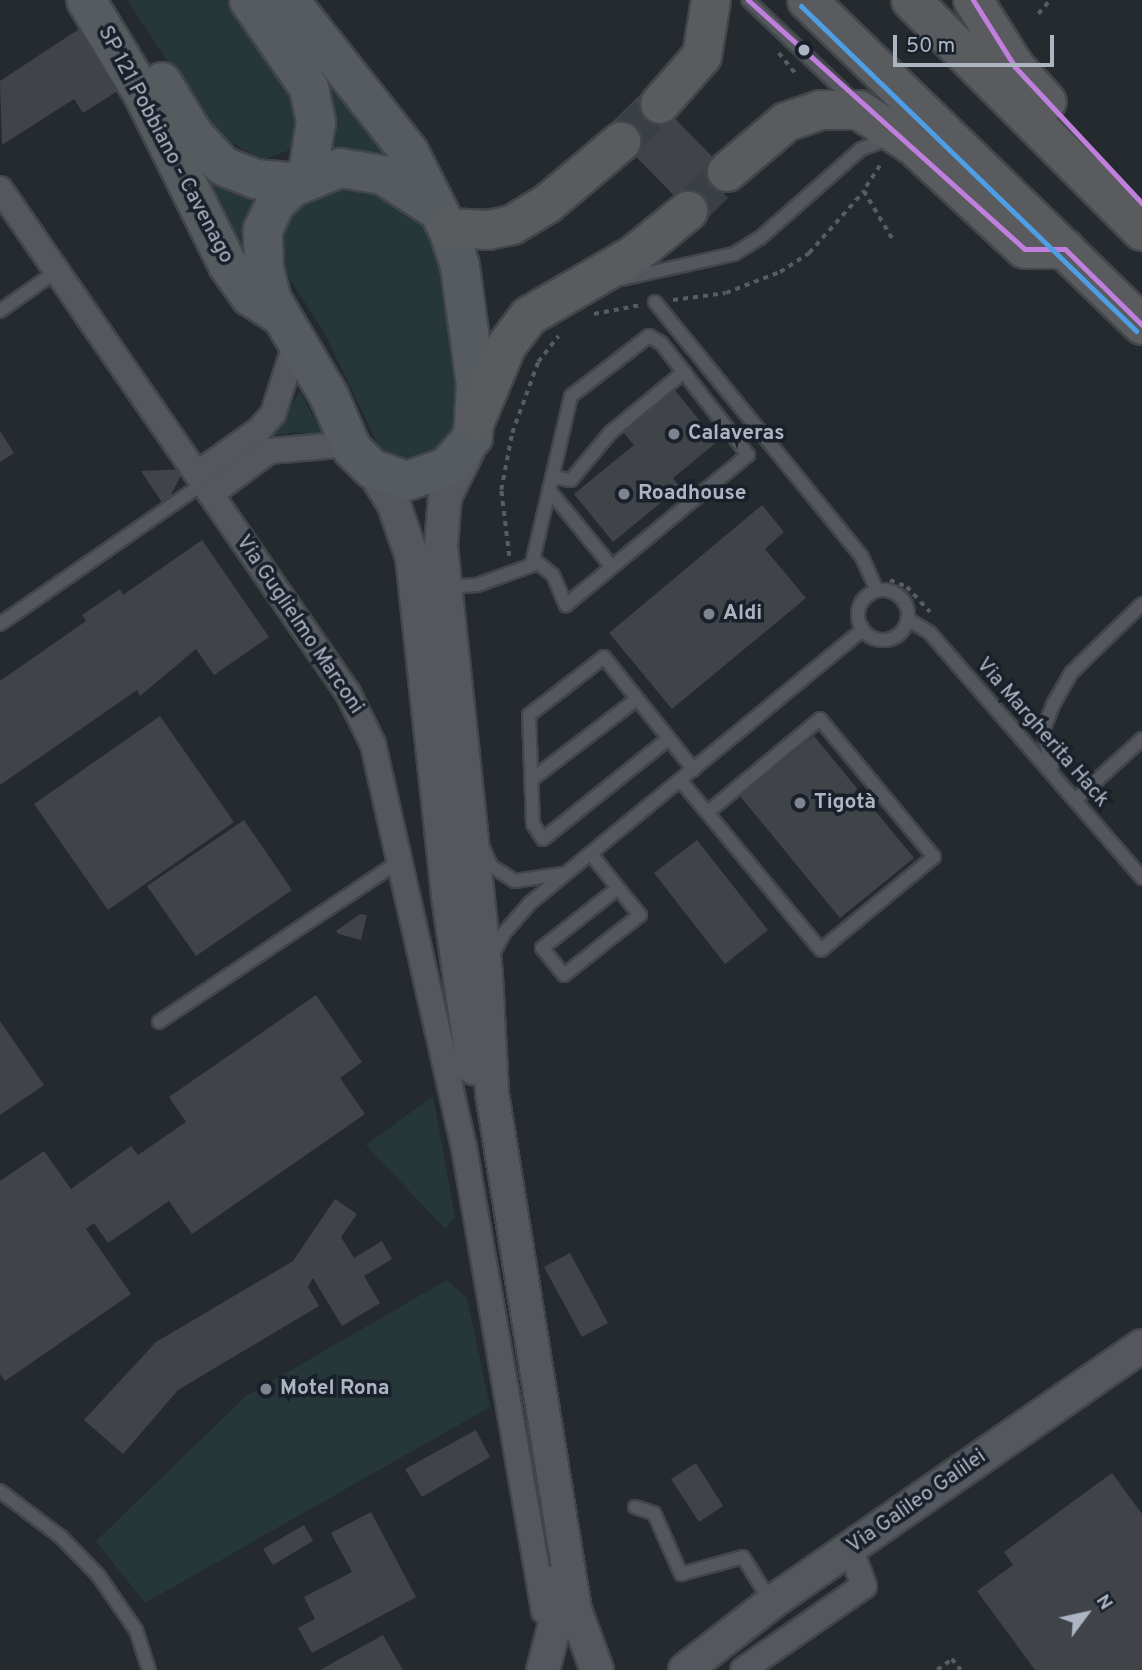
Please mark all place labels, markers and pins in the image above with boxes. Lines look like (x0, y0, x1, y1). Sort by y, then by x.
unlabelled marker (797, 43, 811, 57)
place label: Calaveras (688, 421, 785, 447)
marker: Calaveras (666, 426, 682, 442)
place label: Roadhouse (638, 481, 746, 507)
marker: Roadhouse (616, 486, 632, 502)
place label: Aldi (723, 601, 762, 627)
marker: Aldi (701, 606, 717, 622)
place label: Tigotà (814, 790, 876, 816)
marker: Tigotà (792, 795, 808, 811)
place label: Motel Rona (280, 1376, 390, 1402)
marker: Motel Rona (258, 1381, 274, 1397)

